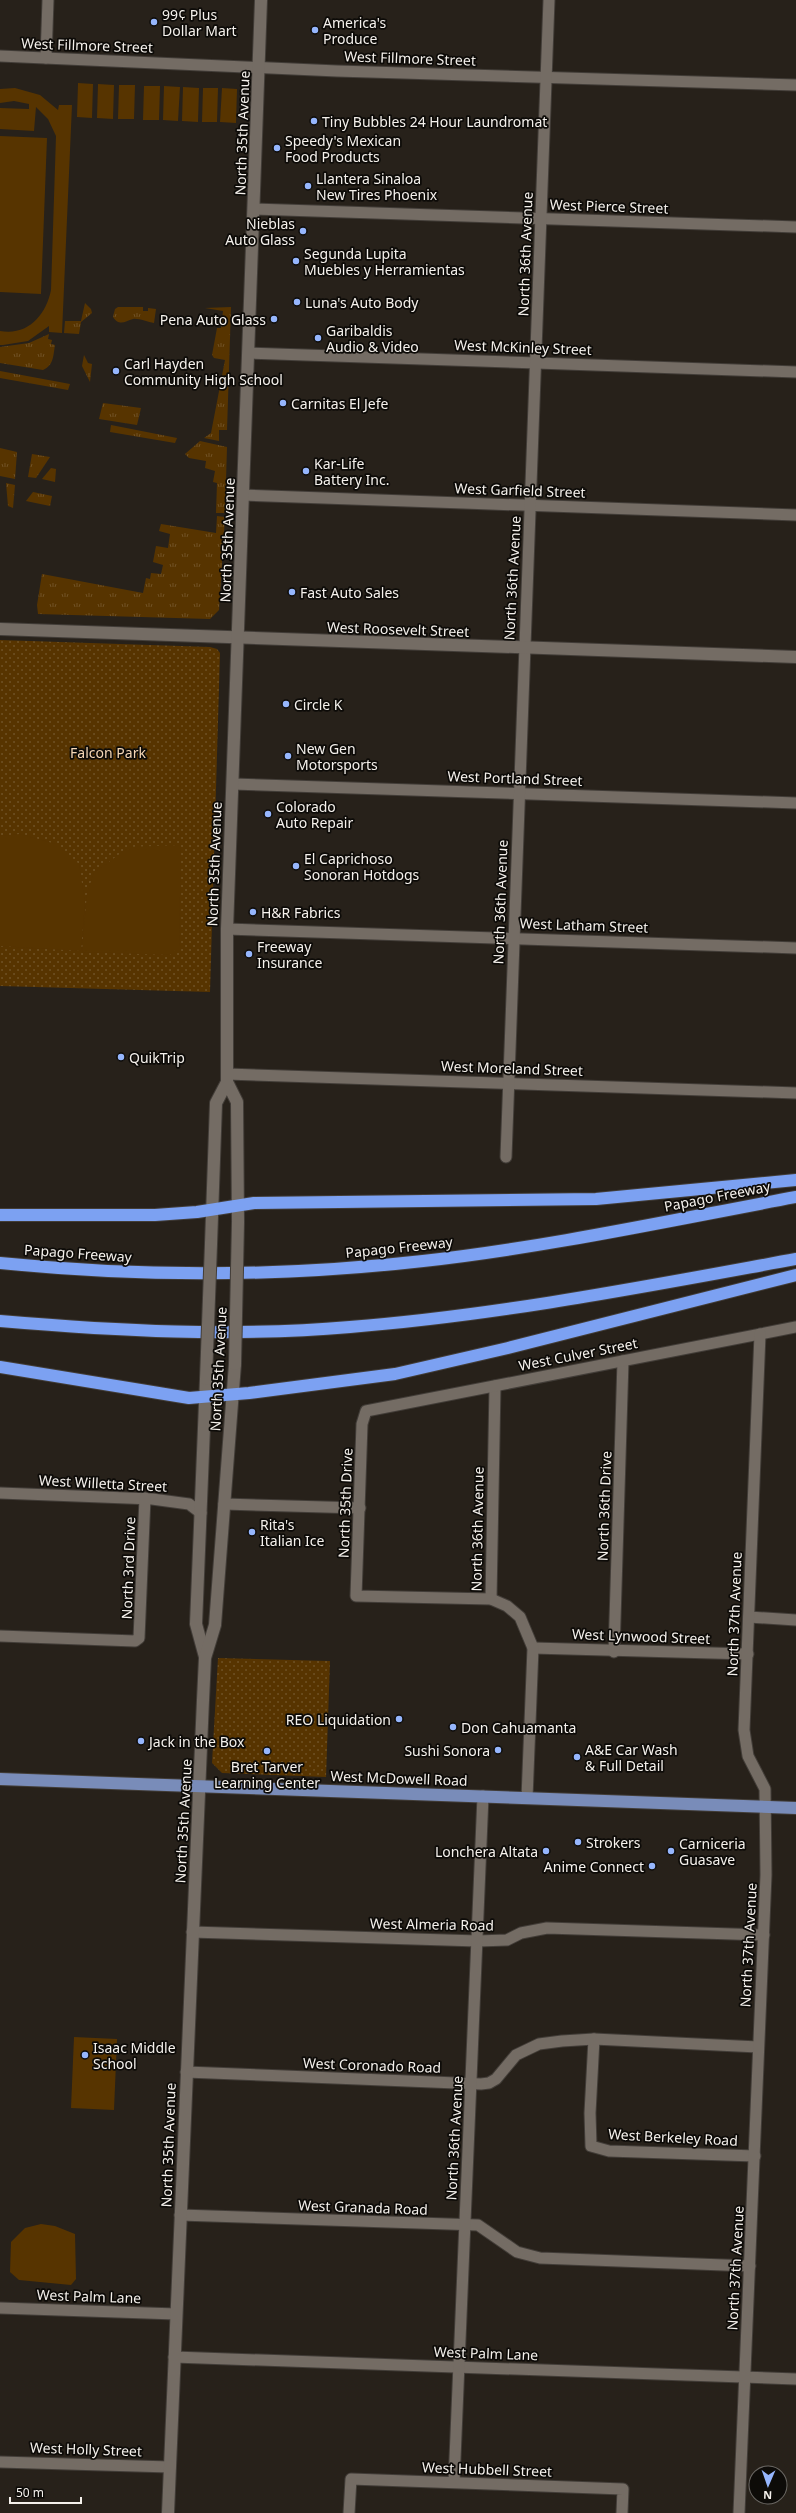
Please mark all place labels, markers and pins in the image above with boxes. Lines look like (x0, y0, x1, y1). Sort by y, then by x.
place label: 99¢ Plus Dollar Mart (162, 5, 237, 40)
place label: America's Produce (323, 13, 386, 48)
marker: 99¢ Plus Dollar Mart (149, 17, 159, 27)
marker: America's Produce (310, 25, 320, 35)
place label: Tiny Bubbles 24 Hour Laundromat (322, 112, 547, 131)
marker: Tiny Bubbles 24 Hour Laundromat (309, 116, 319, 126)
place label: Speedy's Mexican Food Products (285, 131, 401, 166)
marker: Speedy's Mexican Food Products (272, 143, 282, 153)
place label: Llantera Sinaloa New Tires Phoenix (316, 169, 438, 204)
marker: Llantera Sinaloa New Tires Phoenix (303, 181, 313, 191)
place label: Nieblas Auto Glass (225, 214, 295, 249)
marker: Nieblas Auto Glass (298, 226, 308, 236)
place label: Segunda Lupita Muebles y Herramientas (304, 244, 465, 279)
marker: Segunda Lupita Muebles y Herramientas (291, 256, 301, 266)
place label: Luna's Auto Body (305, 293, 419, 312)
marker: Luna's Auto Body (292, 297, 302, 307)
place label: Pena Auto Glass (160, 310, 266, 329)
marker: Pena Auto Glass (269, 314, 279, 324)
place label: Garibaldis Audio & Video (326, 321, 419, 356)
marker: Garibaldis Audio & Video (313, 333, 323, 343)
place label: Carl Hayden Community High School (124, 354, 283, 389)
marker: Carl Hayden Community High School (111, 366, 121, 376)
place label: Carnitas El Jefe (291, 394, 389, 413)
marker: Carnitas El Jefe (278, 398, 288, 408)
place label: Kar-Life Battery Inc. (314, 454, 389, 489)
marker: Kar-Life Battery Inc. (301, 466, 311, 476)
place label: Fast Auto Sales (300, 583, 399, 602)
marker: Fast Auto Sales (287, 587, 297, 597)
place label: Circle K (294, 695, 343, 714)
marker: Circle K (281, 699, 291, 709)
place label: New Gen Motorsports (296, 739, 378, 774)
marker: New Gen Motorsports (283, 751, 293, 761)
place label: Colorado Auto Repair (276, 797, 353, 832)
marker: Colorado Auto Repair (263, 809, 273, 819)
place label: El Caprichoso Sonoran Hotdogs (304, 849, 420, 884)
marker: El Caprichoso Sonoran Hotdogs (291, 861, 301, 871)
place label: H&R Fabrics (261, 903, 341, 922)
marker: H&R Fabrics (248, 907, 258, 917)
place label: Freeway Insurance (257, 937, 322, 972)
marker: Freeway Insurance (244, 949, 254, 959)
place label: QuikTrip (129, 1048, 185, 1067)
marker: QuikTrip (116, 1052, 126, 1062)
place label: Rita's Italian Ice (260, 1515, 324, 1550)
marker: Rita's Italian Ice (247, 1527, 257, 1537)
place label: REO Liquidation (286, 1710, 391, 1729)
marker: REO Liquidation (394, 1714, 404, 1724)
place label: Don Cahuamanta (461, 1718, 576, 1737)
marker: Don Cahuamanta (448, 1722, 458, 1732)
place label: Jack in the Box (147, 1732, 245, 1751)
marker: Jack in the Box (136, 1736, 146, 1746)
place label: A&E Car Wash & Full Detail (585, 1740, 678, 1775)
place label: Sushi Sonora (404, 1741, 490, 1760)
marker: Sushi Sonora (493, 1745, 503, 1755)
marker: Bret Tarver Learning Center (262, 1746, 272, 1756)
marker: A&E Car Wash & Full Detail (572, 1752, 582, 1762)
place label: Bret Tarver Learning Center (214, 1757, 320, 1792)
place label: Strokers (586, 1833, 641, 1852)
place label: Carniceria Guasave (679, 1834, 746, 1869)
marker: Strokers (573, 1837, 583, 1847)
place label: Lonchera Altata (435, 1842, 538, 1861)
marker: Lonchera Altata (541, 1846, 551, 1856)
marker: Carniceria Guasave (666, 1846, 676, 1856)
place label: Anime Connect (544, 1857, 644, 1876)
marker: Anime Connect (647, 1861, 657, 1871)
place label: Isaac Middle School (93, 2038, 176, 2073)
marker: Isaac Middle School (80, 2050, 90, 2060)

